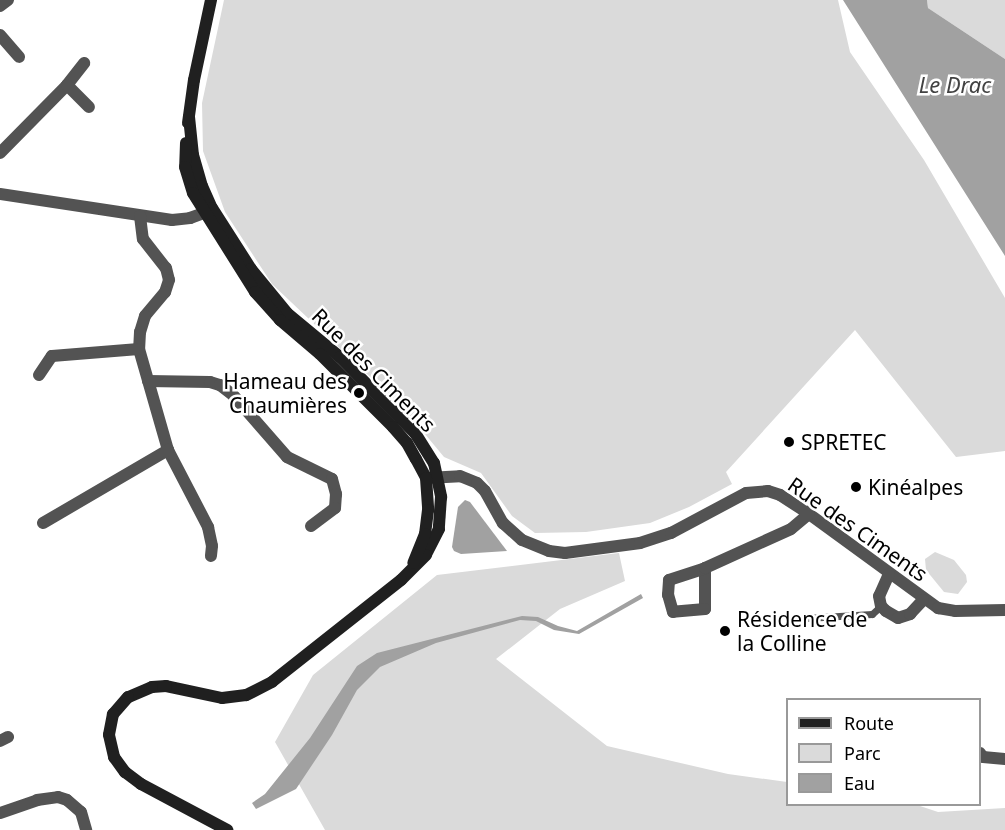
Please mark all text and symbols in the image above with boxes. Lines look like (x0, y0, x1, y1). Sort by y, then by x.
water label: Le Drac (919, 72, 991, 98)
street label: Rue des Ciments (307, 303, 441, 437)
place label: Hameau des Chaumières (223, 368, 347, 418)
marker: Hameau des Chaumières (352, 386, 366, 400)
place label: SPRETEC (801, 429, 887, 455)
marker: SPRETEC (782, 435, 796, 449)
street label: Rue des Ciments (783, 472, 933, 586)
place label: Kinéalpes (868, 474, 963, 500)
marker: Kinéalpes (849, 480, 863, 494)
place label: Résidence de la Colline (737, 606, 867, 656)
marker: Résidence de la Colline (718, 624, 732, 638)
legend (786, 698, 981, 806)
text: Route (844, 711, 894, 735)
text: Parc (844, 741, 881, 765)
text: Eau (844, 771, 875, 795)

